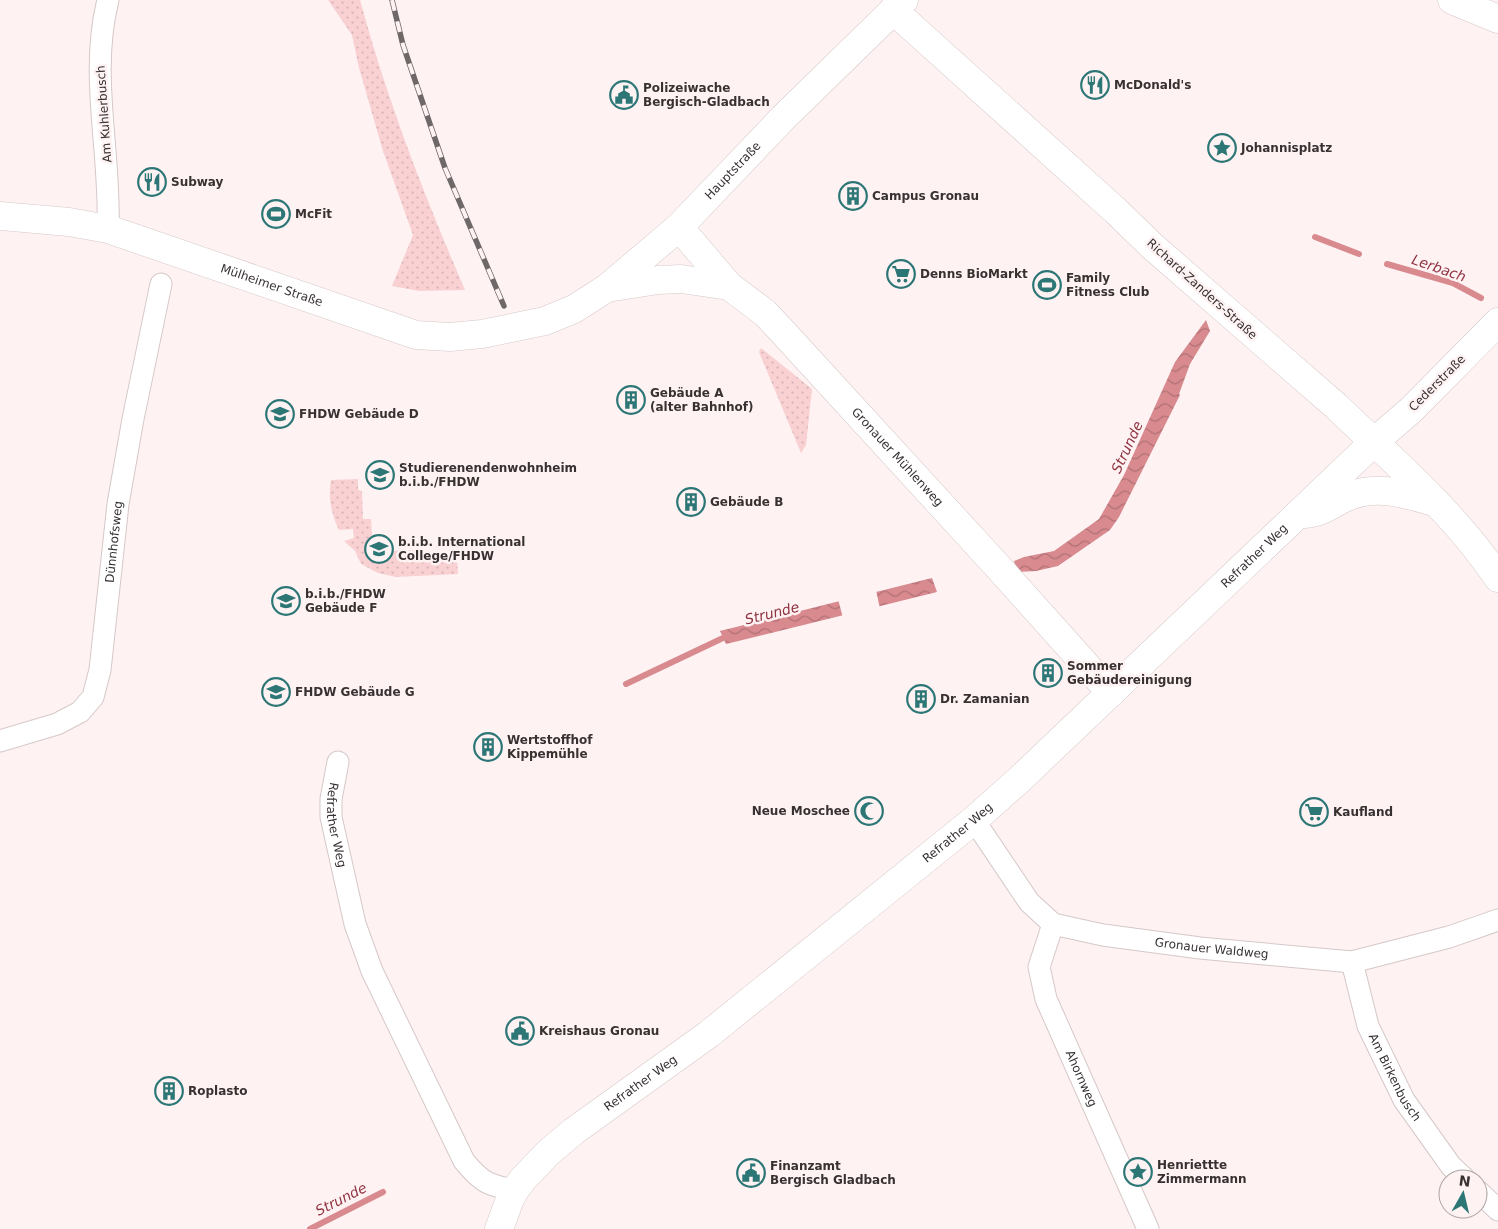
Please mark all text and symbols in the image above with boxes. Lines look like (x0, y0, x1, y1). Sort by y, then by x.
street label: Am Kuhlerbusch (94, 65, 114, 163)
restaurant icon: McDonald's (1080, 70, 1110, 100)
place label: McDonald's (1114, 78, 1191, 92)
public building icon: Polizeiwache Bergisch-Gladbach (609, 80, 639, 110)
place label: Polizeiwache Bergisch-Gladbach (643, 81, 770, 109)
place icon: Johannisplatz (1207, 133, 1237, 163)
street label: Hauptstraße (702, 139, 764, 202)
place label: Johannisplatz (1240, 141, 1332, 155)
restaurant icon: Subway (137, 167, 167, 197)
place label: Subway (171, 175, 224, 189)
building icon: Campus Gronau (838, 181, 868, 211)
place label: Campus Gronau (872, 189, 979, 203)
sports icon: McFit (261, 199, 291, 229)
place label: McFit (295, 207, 332, 221)
street label: Richard-Zanders-Straße (1144, 236, 1260, 342)
water label: Lerbach (1410, 251, 1468, 285)
supermarket icon: Denns BioMarkt (886, 259, 916, 289)
street label: Mülheimer Straße (219, 261, 325, 309)
place label: Denns BioMarkt (920, 267, 1028, 281)
sports icon: Family Fitness Club (1032, 270, 1062, 300)
place label: Family Fitness Club (1066, 271, 1150, 299)
street label: Cederstraße (1406, 352, 1468, 414)
building icon: Gebäude A (alter Bahnhof) (616, 385, 646, 415)
place label: Gebäude A (alter Bahnhof) (650, 386, 754, 414)
school or university icon: FHDW Gebäude D (265, 399, 295, 429)
street label: Gronauer Mühlenweg (849, 405, 946, 509)
place label: FHDW Gebäude D (299, 407, 419, 421)
water label: Strunde (1108, 419, 1146, 475)
school or university icon: Studierenendenwohnheim b.i.b./FHDW (365, 460, 395, 490)
place label: Studierenendenwohnheim b.i.b./FHDW (399, 461, 577, 489)
building icon: Gebäude B (676, 487, 706, 517)
place label: Gebäude B (710, 495, 783, 509)
street label: Dünnhofsweg (102, 500, 125, 584)
street label: Refrather Weg (1218, 521, 1290, 591)
school or university icon: b.i.b. International College/FHDW (364, 534, 394, 564)
place label: b.i.b. International College/FHDW (398, 535, 525, 563)
school or university icon: b.i.b./FHDW Gebäude F (271, 586, 301, 616)
place label: b.i.b./FHDW Gebäude F (305, 587, 386, 615)
water label: Strunde (743, 599, 801, 627)
building icon: Sommer Gebäudereinigung (1033, 658, 1063, 688)
place label: Sommer Gebäudereinigung (1067, 659, 1192, 687)
school or university icon: FHDW Gebäude G (261, 677, 291, 707)
building icon: Dr. Zamanian (906, 684, 936, 714)
place label: FHDW Gebäude G (295, 685, 415, 699)
place label: Dr. Zamanian (940, 692, 1030, 706)
building icon: Wertstoffhof Kippemühle (473, 732, 503, 762)
place label: Wertstoffhof Kippemühle (507, 733, 593, 761)
street label: Refrather Weg (324, 781, 349, 869)
mosque icon: Neue Moschee (854, 796, 884, 826)
supermarket icon: Kaufland (1299, 797, 1329, 827)
street label: Refrather Weg (920, 800, 995, 866)
place label: Neue Moschee (752, 804, 850, 818)
place label: Kaufland (1333, 805, 1393, 819)
street label: Gronauer Waldweg (1154, 935, 1269, 961)
public building icon: Kreishaus Gronau (505, 1016, 535, 1046)
place label: Kreishaus Gronau (539, 1024, 659, 1038)
street label: Am Birkenbusch (1366, 1031, 1424, 1124)
street label: Ahornweg (1063, 1048, 1100, 1109)
street label: Refrather Weg (601, 1052, 680, 1114)
building icon: Roplasto (154, 1076, 184, 1106)
place label: Roplasto (188, 1084, 247, 1098)
place icon: Henriettte Zimmermann (1123, 1157, 1153, 1187)
public building icon: Finanzamt Bergisch Gladbach (736, 1158, 766, 1188)
place label: Henriettte Zimmermann (1157, 1158, 1247, 1186)
place label: Finanzamt Bergisch Gladbach (770, 1159, 896, 1187)
north arrow (1438, 1169, 1488, 1219)
text: N (1458, 1172, 1472, 1190)
water label: Strunde (313, 1179, 369, 1219)

